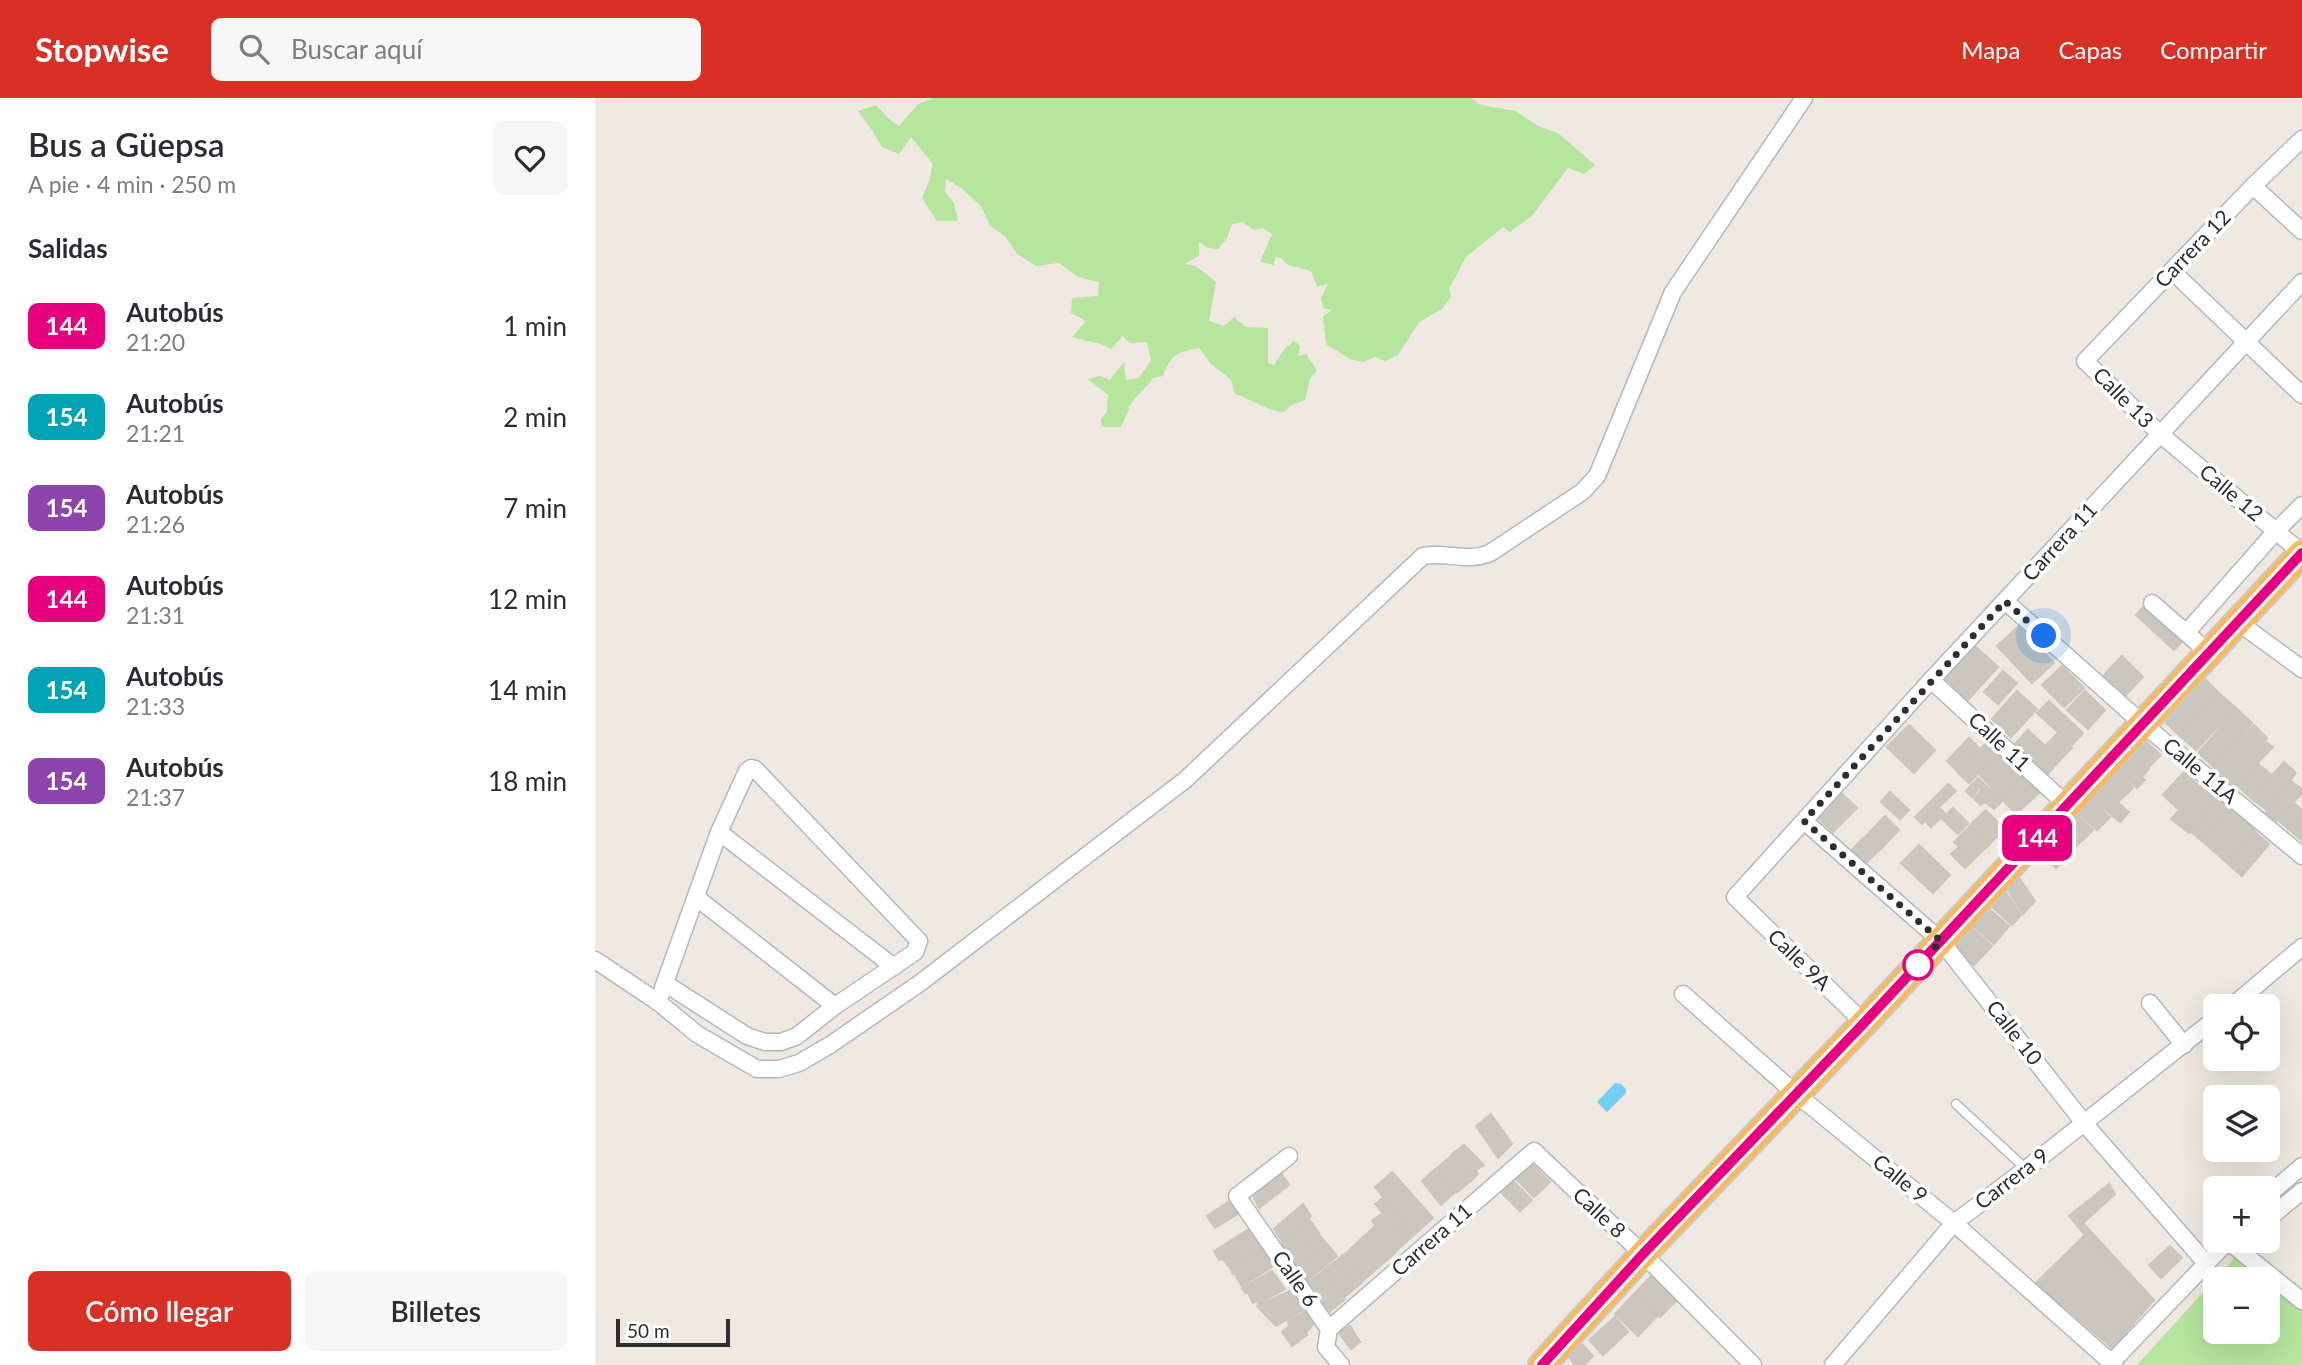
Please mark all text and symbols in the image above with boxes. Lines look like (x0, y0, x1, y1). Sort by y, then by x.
search box (211, 18, 701, 81)
text: Stopwise (35, 29, 169, 69)
icon: search (235, 30, 273, 68)
text: Buscar aquí (291, 33, 422, 65)
text: Mapa (1961, 35, 2020, 64)
text: Capas (2058, 35, 2122, 64)
text: Compartir (2160, 35, 2267, 64)
button: heart (493, 121, 567, 195)
text: Bus a Güepsa (28, 124, 225, 164)
text: A pie · 4 min · 250 m (28, 170, 236, 198)
street label: Carrera 12 (2149, 204, 2235, 292)
text: Salidas (28, 232, 108, 264)
text: Autobús (126, 296, 224, 328)
text: 1 min (503, 310, 567, 342)
text: 144 (46, 311, 87, 340)
text: 21:20 (126, 328, 185, 356)
street label: Calle 13 (2089, 362, 2159, 432)
text: Autobús (126, 387, 224, 419)
text: 2 min (503, 401, 567, 433)
text: 154 (46, 402, 87, 431)
text: 21:21 (126, 419, 185, 447)
street label: Calle 12 (2195, 458, 2269, 526)
text: Autobús (126, 478, 224, 510)
text: 7 min (503, 492, 567, 524)
text: 154 (46, 493, 87, 522)
street label: Carrera 11 (2016, 497, 2101, 585)
text: 21:26 (126, 510, 185, 538)
text: Autobús (126, 569, 224, 601)
text: 12 min (488, 583, 567, 615)
text: 144 (46, 584, 87, 613)
text: 21:31 (126, 601, 185, 629)
your location (2026, 618, 2061, 653)
text: Autobús (126, 660, 224, 692)
text: 14 min (488, 674, 567, 706)
text: 154 (46, 675, 87, 704)
text: 21:33 (126, 692, 185, 720)
street label: Calle 11 (1964, 706, 2036, 776)
street label: Calle 11A (2159, 732, 2244, 809)
text: Autobús (126, 751, 224, 783)
text: 18 min (488, 765, 567, 797)
text: 154 (46, 766, 87, 795)
text: 21:37 (126, 783, 185, 811)
line badge: 144 (1997, 815, 2077, 861)
text: 144 (2016, 823, 2058, 852)
street label: Calle 9A (1764, 923, 1837, 995)
unlabelled marker (1903, 950, 1933, 980)
map controls (2203, 994, 2280, 1344)
button: locate (2203, 994, 2280, 1071)
street label: Calle 10 (1982, 995, 2048, 1069)
button: layers (2203, 1085, 2280, 1162)
street label: Carrera 9 (1969, 1142, 2053, 1214)
street label: Calle 9 (1869, 1148, 1933, 1207)
button: + (2203, 1176, 2280, 1253)
street label: Calle 8 (1568, 1181, 1632, 1243)
street label: Carrera 11 (1386, 1197, 1476, 1280)
street label: Calle 6 (1268, 1245, 1325, 1311)
button: − (2203, 1267, 2280, 1344)
button: Cómo llegar (28, 1271, 291, 1351)
button: Billetes (305, 1271, 567, 1351)
scale bar (616, 1316, 730, 1348)
text: 50 m (627, 1319, 670, 1342)

